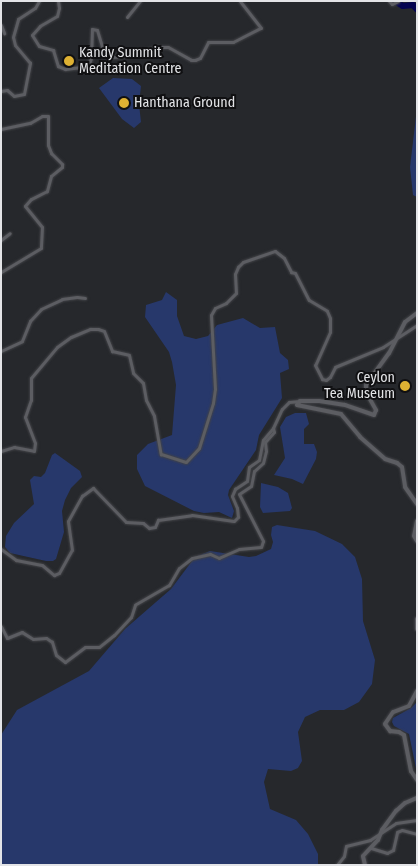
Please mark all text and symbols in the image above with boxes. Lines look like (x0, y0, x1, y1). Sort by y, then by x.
place label: Kandy Summit Meditation Centre (79, 45, 181, 78)
marker: Kandy Summit Meditation Centre (63, 55, 75, 67)
place label: Hanthana Ground (134, 95, 235, 111)
marker: Hanthana Ground (118, 97, 130, 109)
place label: Ceylon Tea Museum (324, 370, 395, 402)
marker: Ceylon Tea Museum (399, 380, 411, 392)

